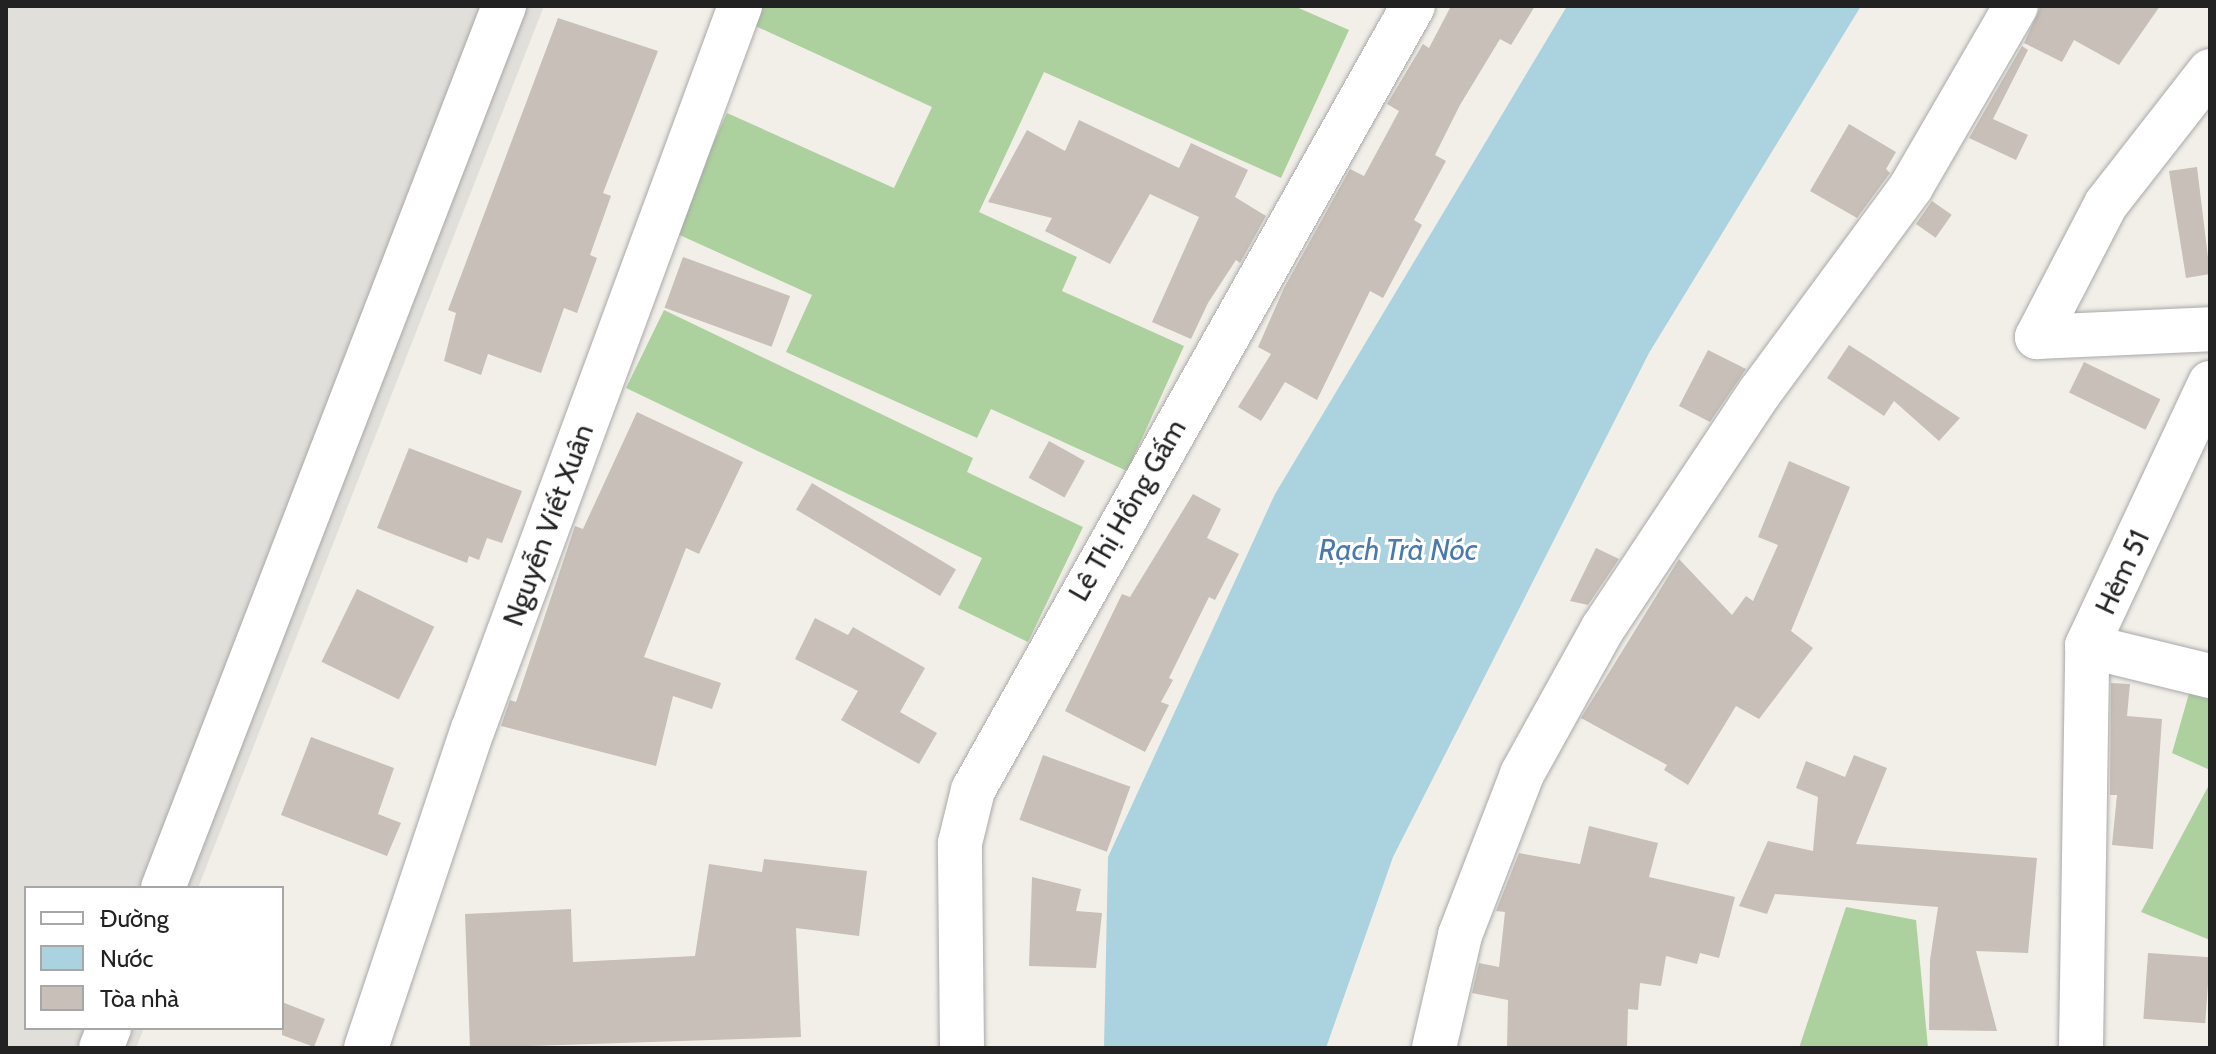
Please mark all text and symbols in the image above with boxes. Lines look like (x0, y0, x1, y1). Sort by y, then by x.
street label: Lê Thị Hồng Gấm (1061, 413, 1193, 607)
street label: Nguyễn Viết Xuân (496, 420, 600, 630)
street label: Hẻm 51 (2088, 525, 2156, 619)
water label: Rạch Trà Nóc (1319, 532, 1477, 568)
legend (24, 886, 284, 1030)
text: Đường (100, 904, 169, 933)
text: Nước (100, 944, 153, 973)
text: Tòa nhà (100, 984, 179, 1013)

